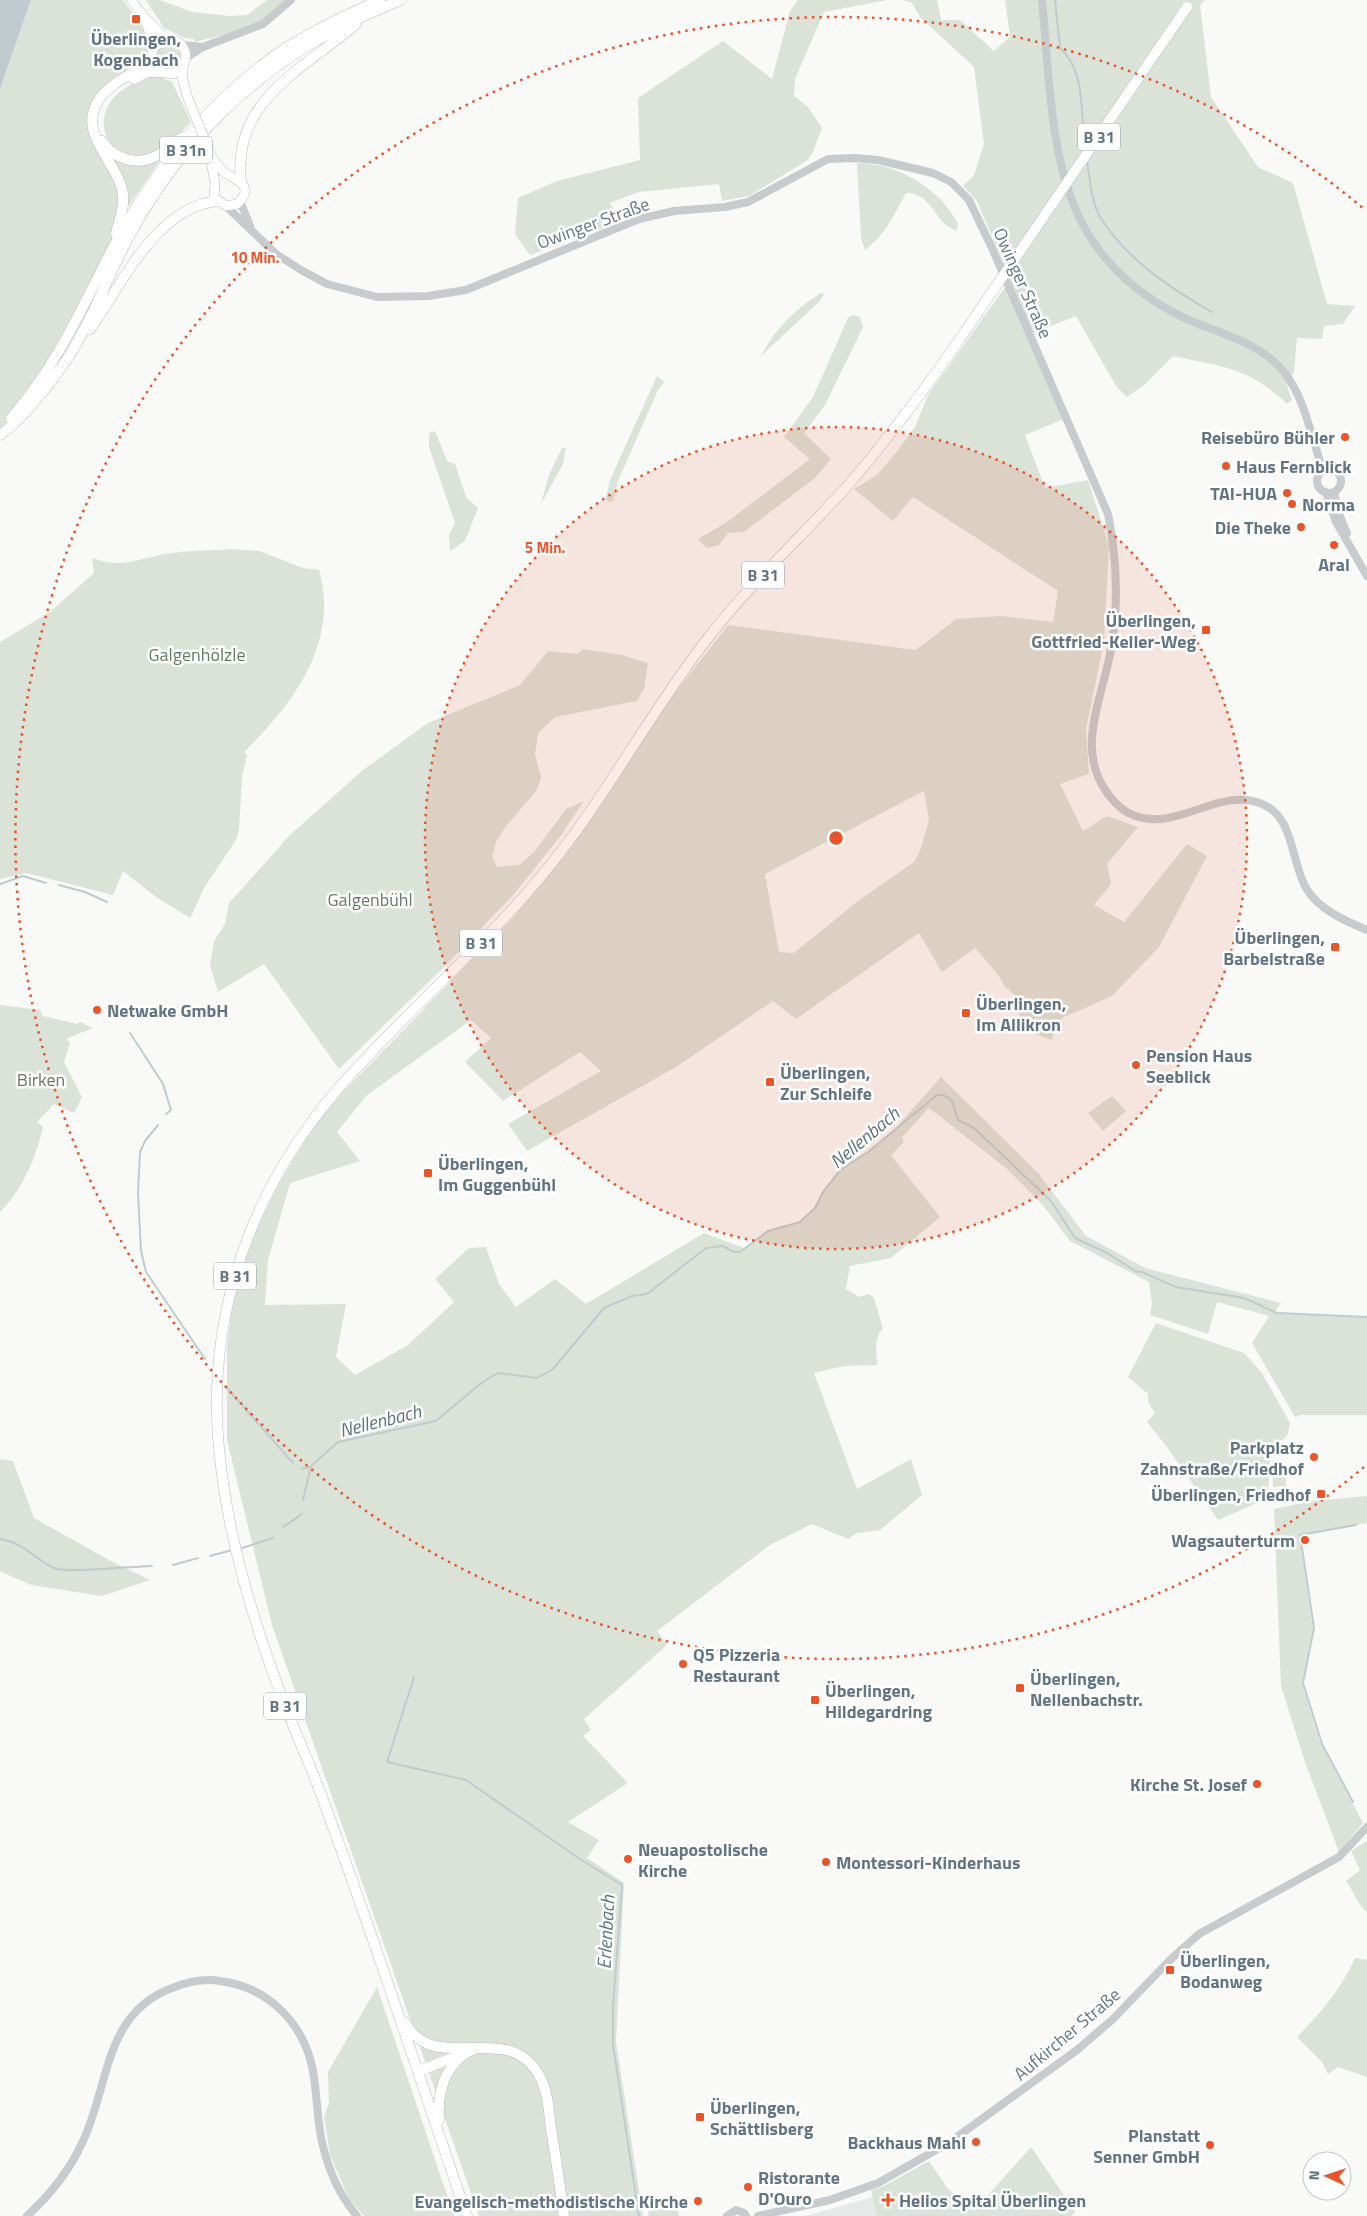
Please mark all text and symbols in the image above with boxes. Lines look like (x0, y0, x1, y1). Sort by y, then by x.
marker: Überlingen, Kogenbach (130, 13, 142, 25)
place label: Überlingen, Kogenbach (91, 25, 181, 73)
road number: B 31 (1078, 124, 1120, 150)
road number: B 31n (160, 136, 212, 164)
street label: Owinger Straße (533, 190, 653, 256)
street label: Owinger Straße (987, 223, 1059, 343)
text: 10 Min. (231, 246, 279, 269)
place label: Reisebüro Bühler (1201, 424, 1335, 451)
marker: Reisebüro Bühler (1339, 431, 1351, 443)
place label: Haus Fernblick (1236, 453, 1352, 480)
marker: Haus Fernblick (1220, 460, 1232, 472)
place label: TAI-HUA (1210, 480, 1277, 507)
marker: TAI-HUA (1281, 487, 1293, 499)
place label: Norma (1302, 491, 1355, 518)
marker: Norma (1286, 498, 1298, 510)
place label: Die Theke (1215, 514, 1291, 541)
marker: Die Theke (1295, 521, 1307, 533)
text: 5 Min. (525, 536, 565, 559)
marker: Aral (1328, 539, 1340, 551)
place label: Aral (1318, 551, 1350, 578)
road number: B 31 (742, 562, 784, 588)
place label: Überlingen, Gottfried-Keller-Weg (1031, 607, 1196, 655)
marker: Überlingen, Gottfried-Keller-Weg (1200, 624, 1212, 636)
park label: Galgenhölzle (148, 641, 246, 668)
centre of rings (827, 829, 845, 847)
park label: Galgenbühl (327, 886, 413, 913)
place label: Überlingen, Barbelstraße (1223, 924, 1325, 972)
road number: B 31 (460, 930, 502, 956)
marker: Überlingen, Barbelstraße (1329, 941, 1341, 953)
place label: Überlingen, Im Allikron (976, 990, 1066, 1038)
place label: Netwake GmbH (107, 997, 228, 1024)
marker: Netwake GmbH (91, 1004, 103, 1016)
marker: Überlingen, Im Allikron (960, 1007, 972, 1019)
place label: Pension Haus Seeblick (1146, 1042, 1252, 1090)
place label: Überlingen, Zur Schleife (780, 1059, 872, 1107)
marker: Pension Haus Seeblick (1130, 1059, 1142, 1071)
park label: Birken (17, 1066, 65, 1093)
marker: Überlingen, Zur Schleife (764, 1076, 776, 1088)
water label: Nellenbach (823, 1099, 906, 1175)
place label: Überlingen, Im Guggenbühl (438, 1150, 556, 1198)
marker: Überlingen, Im Guggenbühl (422, 1167, 434, 1179)
road number: B 31 (214, 1262, 256, 1290)
water label: Nellenbach (336, 1396, 424, 1444)
place label: Parkplatz Zahnstraße/Friedhof (1140, 1434, 1305, 1482)
marker: Parkplatz Zahnstraße/Friedhof (1308, 1451, 1320, 1463)
place label: Überlingen, Friedhof (1151, 1481, 1312, 1508)
marker: Überlingen, Friedhof (1315, 1488, 1327, 1500)
place label: Wagsauterturm (1171, 1527, 1295, 1554)
marker: Wagsauterturm (1299, 1534, 1311, 1546)
place label: Q5 Pizzeria Restaurant (693, 1641, 780, 1689)
marker: Q5 Pizzeria Restaurant (677, 1658, 689, 1670)
place label: Überlingen, Nellenbachstr. (1030, 1665, 1143, 1713)
place label: Überlingen, Hildegardring (825, 1677, 932, 1725)
marker: Überlingen, Nellenbachstr. (1014, 1682, 1026, 1694)
road number: B 31 (264, 1692, 306, 1720)
marker: Überlingen, Hildegardring (809, 1694, 821, 1706)
place label: Kirche St. Josef (1130, 1771, 1248, 1798)
marker: Kirche St. Josef (1251, 1778, 1263, 1790)
place label: Neuapostolische Kirche (638, 1836, 768, 1884)
place label: Montessori-Kinderhaus (836, 1849, 1020, 1876)
marker: Neuapostolische Kirche (622, 1853, 634, 1865)
marker: Montessori-Kinderhaus (820, 1856, 832, 1868)
water label: Erlenbach (589, 1894, 621, 1970)
place label: Überlingen, Bodanweg (1180, 1947, 1270, 1995)
marker: Überlingen, Bodanweg (1164, 1964, 1176, 1976)
street label: Aufkircher Straße (1008, 1981, 1126, 2087)
place label: Überlingen, Schättlisberg (710, 2094, 814, 2142)
marker: Überlingen, Schättlisberg (694, 2111, 706, 2123)
place label: Planstatt Senner GmbH (1093, 2122, 1200, 2170)
place label: Backhaus Mahl (848, 2129, 966, 2156)
marker: Backhaus Mahl (970, 2136, 982, 2148)
marker: Planstatt Senner GmbH (1204, 2139, 1216, 2151)
north arrow (1302, 2151, 1352, 2201)
place label: Ristorante D'Ouro (758, 2164, 840, 2212)
text: N (1303, 2170, 1324, 2181)
marker: Ristorante D'Ouro (742, 2181, 754, 2193)
place label: Helios Spital Überlingen (899, 2187, 1086, 2214)
place label: Evangelisch-methodistische Kirche (415, 2188, 688, 2215)
marker: Helios Spital Überlingen (881, 2193, 895, 2207)
marker: Evangelisch-methodistische Kirche (692, 2195, 704, 2207)

